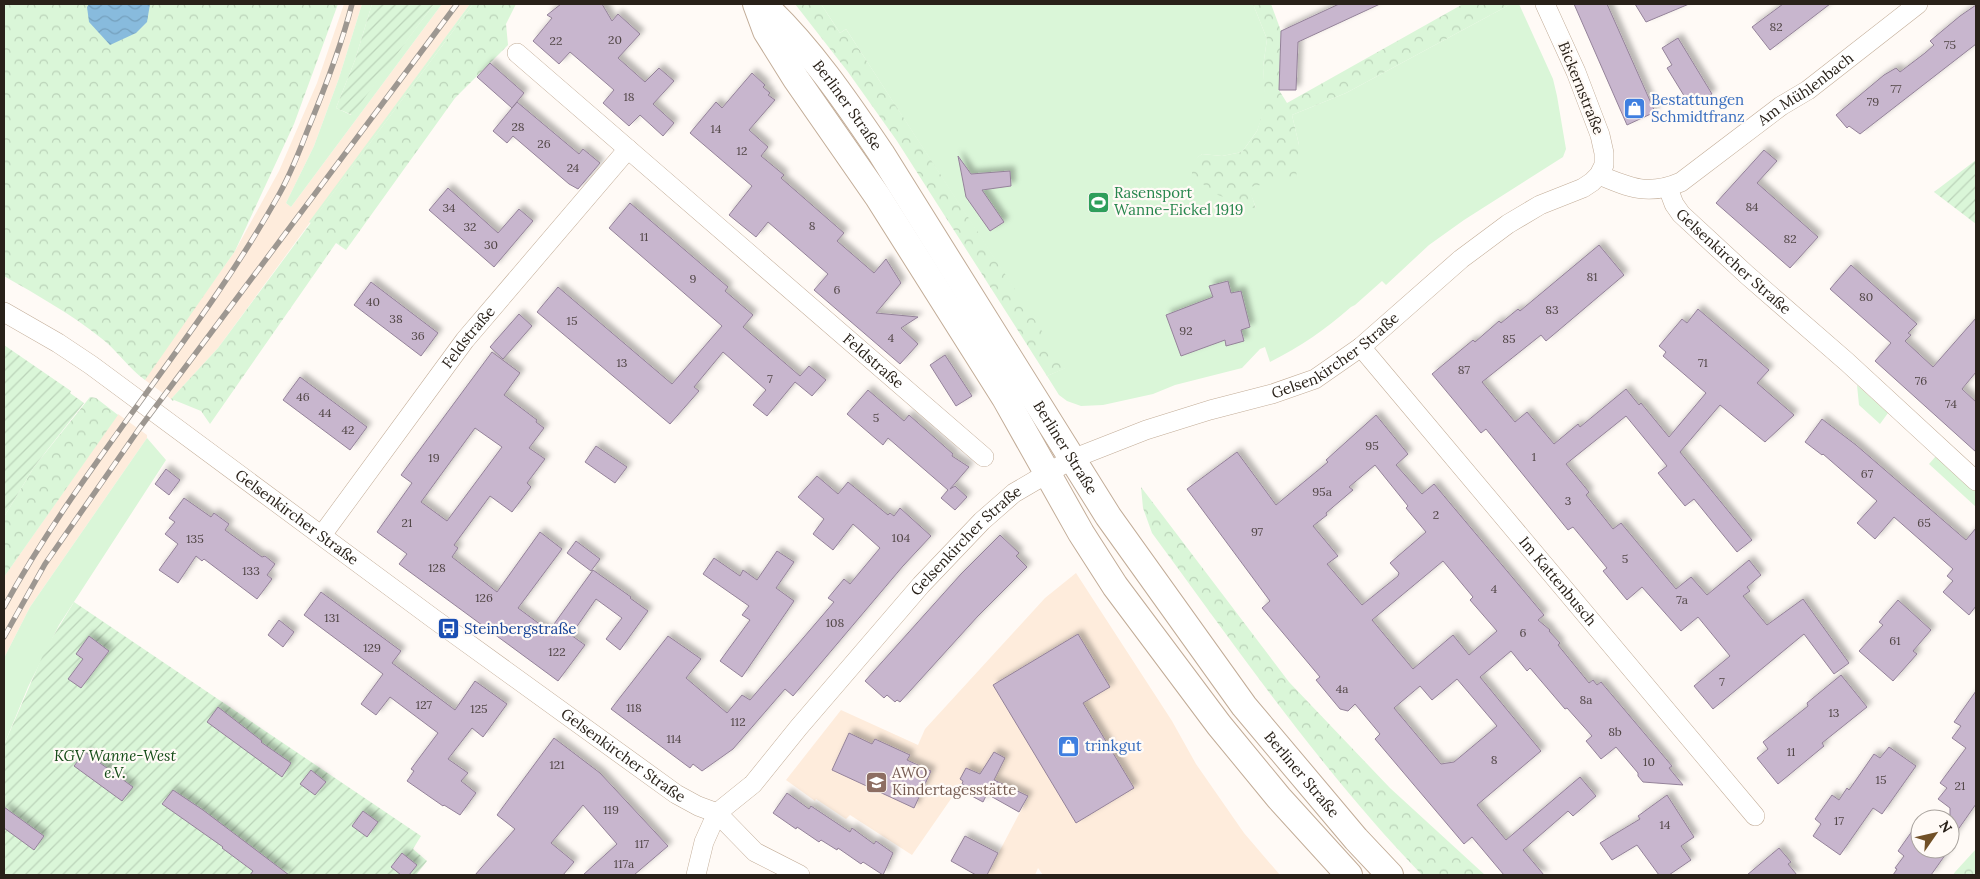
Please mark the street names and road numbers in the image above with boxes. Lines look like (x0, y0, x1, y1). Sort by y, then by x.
street label: Bickernstraße (1554, 39, 1609, 137)
street label: Am Mühlenbach (1753, 48, 1857, 130)
street label: Berliner Straße (809, 56, 886, 154)
street label: Gelsenkircher Straße (1672, 204, 1795, 318)
street label: Feldstraße (437, 302, 499, 372)
street label: Gelsenkircher Straße (1269, 308, 1403, 402)
street label: Feldstraße (839, 329, 908, 392)
street label: Berliner Straße (1029, 397, 1102, 498)
street label: Gelsenkircher Straße (232, 465, 363, 569)
street label: Gelsenkircher Straße (906, 481, 1024, 599)
street label: Im Kattenbusch (1515, 532, 1601, 630)
street label: Gelsenkircher Straße (557, 704, 689, 806)
street label: Berliner Straße (1261, 727, 1344, 821)

